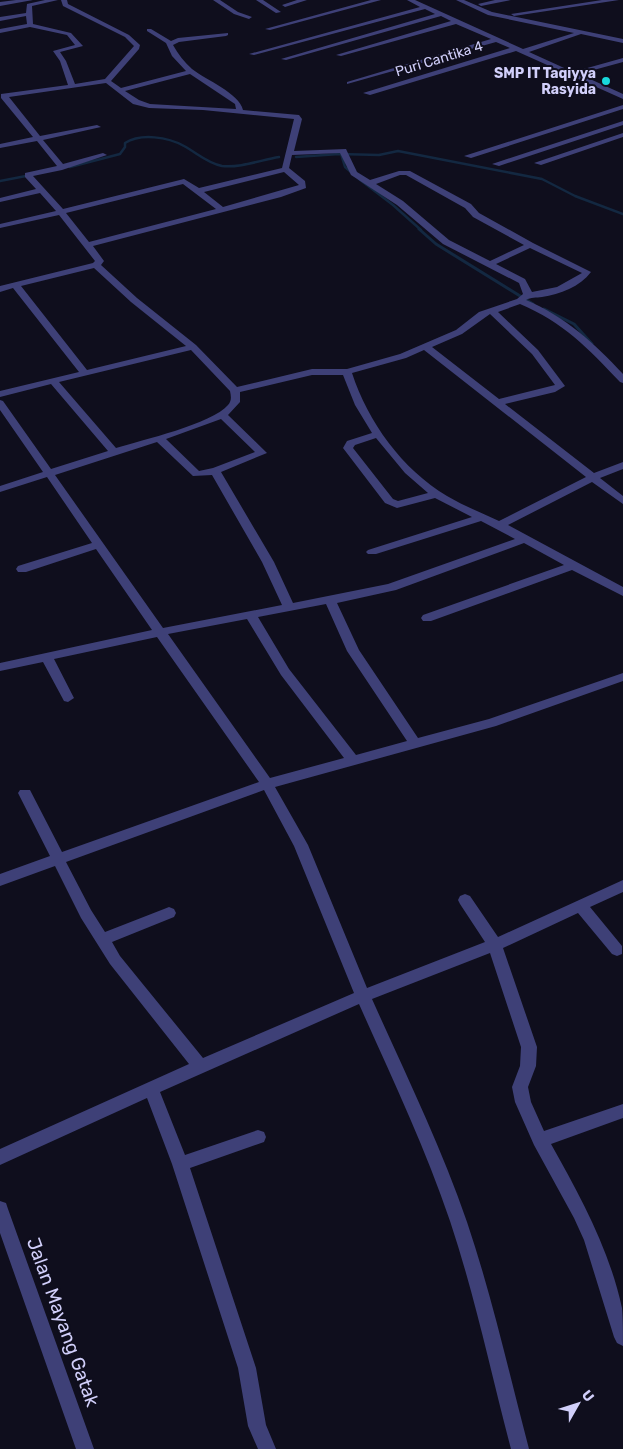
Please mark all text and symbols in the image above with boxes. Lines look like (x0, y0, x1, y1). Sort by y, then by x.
street label: Puri Cantika 4 (393, 38, 485, 80)
place label: SMP IT Taqiyya Rasyida (494, 65, 596, 98)
marker: SMP IT Taqiyya Rasyida (600, 75, 612, 87)
street label: Jalan Mayang Gatak (22, 1234, 104, 1410)
north arrow (553, 1379, 603, 1429)
text: U (578, 1387, 598, 1405)

